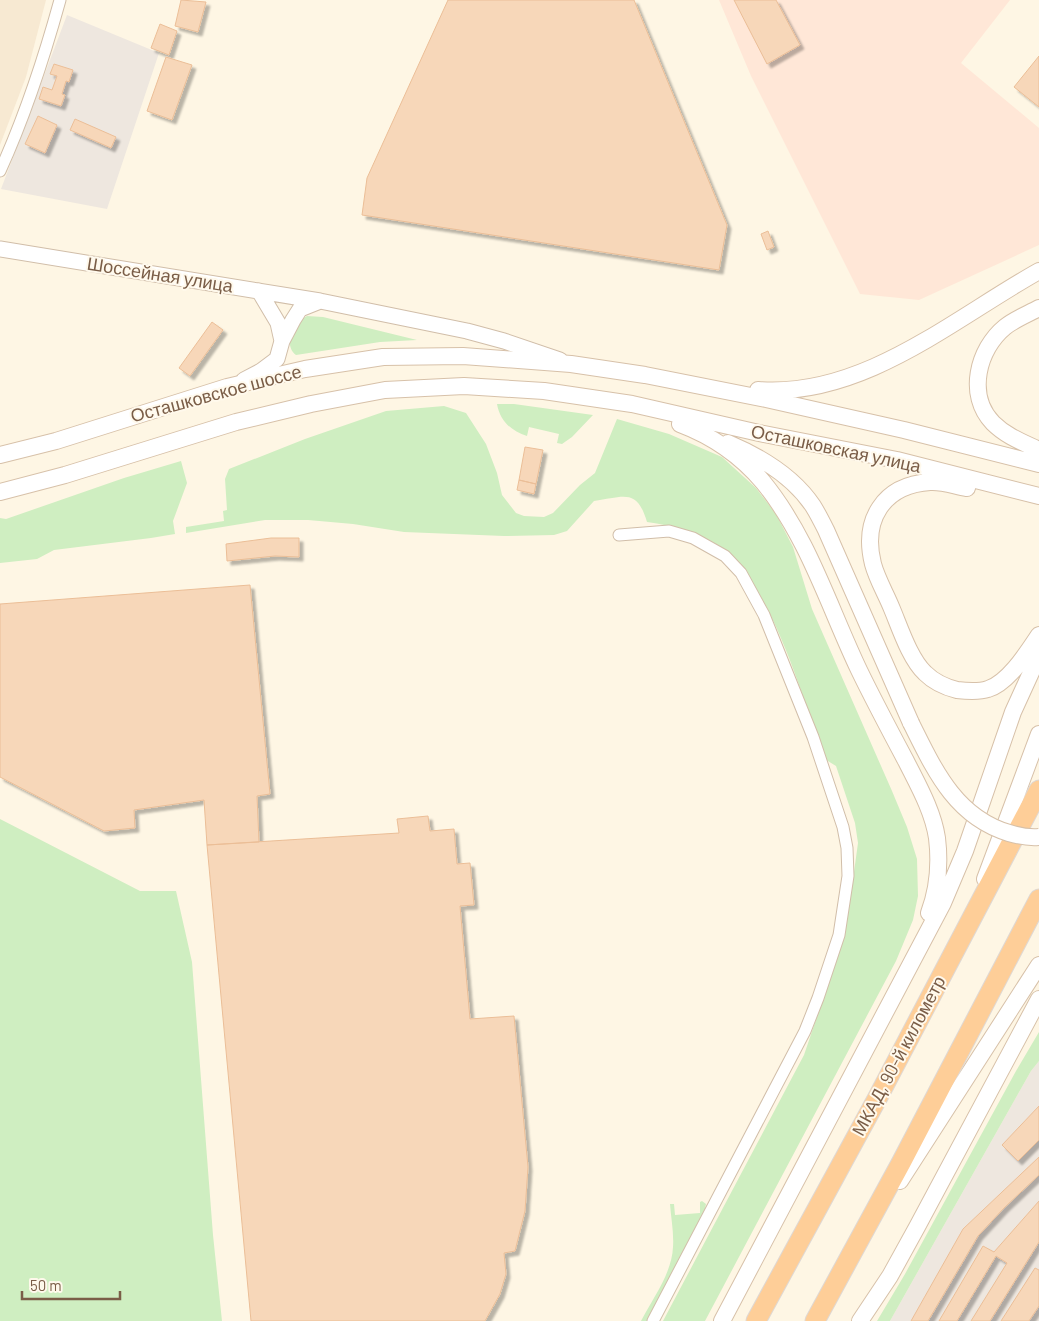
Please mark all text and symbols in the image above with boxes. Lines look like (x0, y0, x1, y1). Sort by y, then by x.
street label: Шоссейная улица (86, 252, 236, 297)
street label: Осташковское шоссе (128, 360, 304, 426)
street label: Осташковская улица (749, 419, 924, 477)
street label: МКАД, 90-й километр (847, 972, 950, 1139)
scale bar (22, 1268, 120, 1300)
text: 50 m (30, 1276, 62, 1294)

